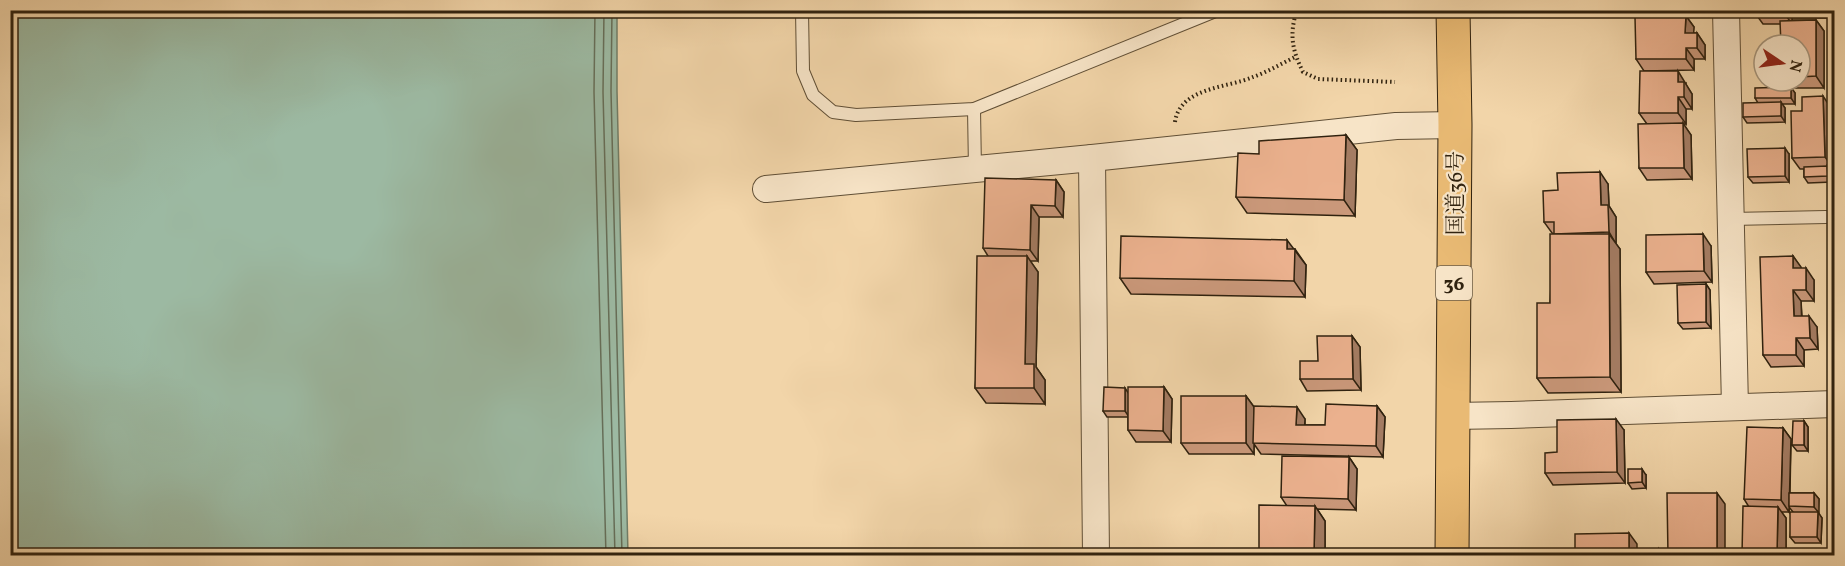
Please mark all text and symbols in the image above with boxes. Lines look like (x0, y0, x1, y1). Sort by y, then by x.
north arrow (1752, 33, 1812, 93)
text: N (1783, 58, 1807, 74)
street label: 国道36号 (1442, 151, 1471, 235)
road number: 36 (1436, 266, 1472, 300)

